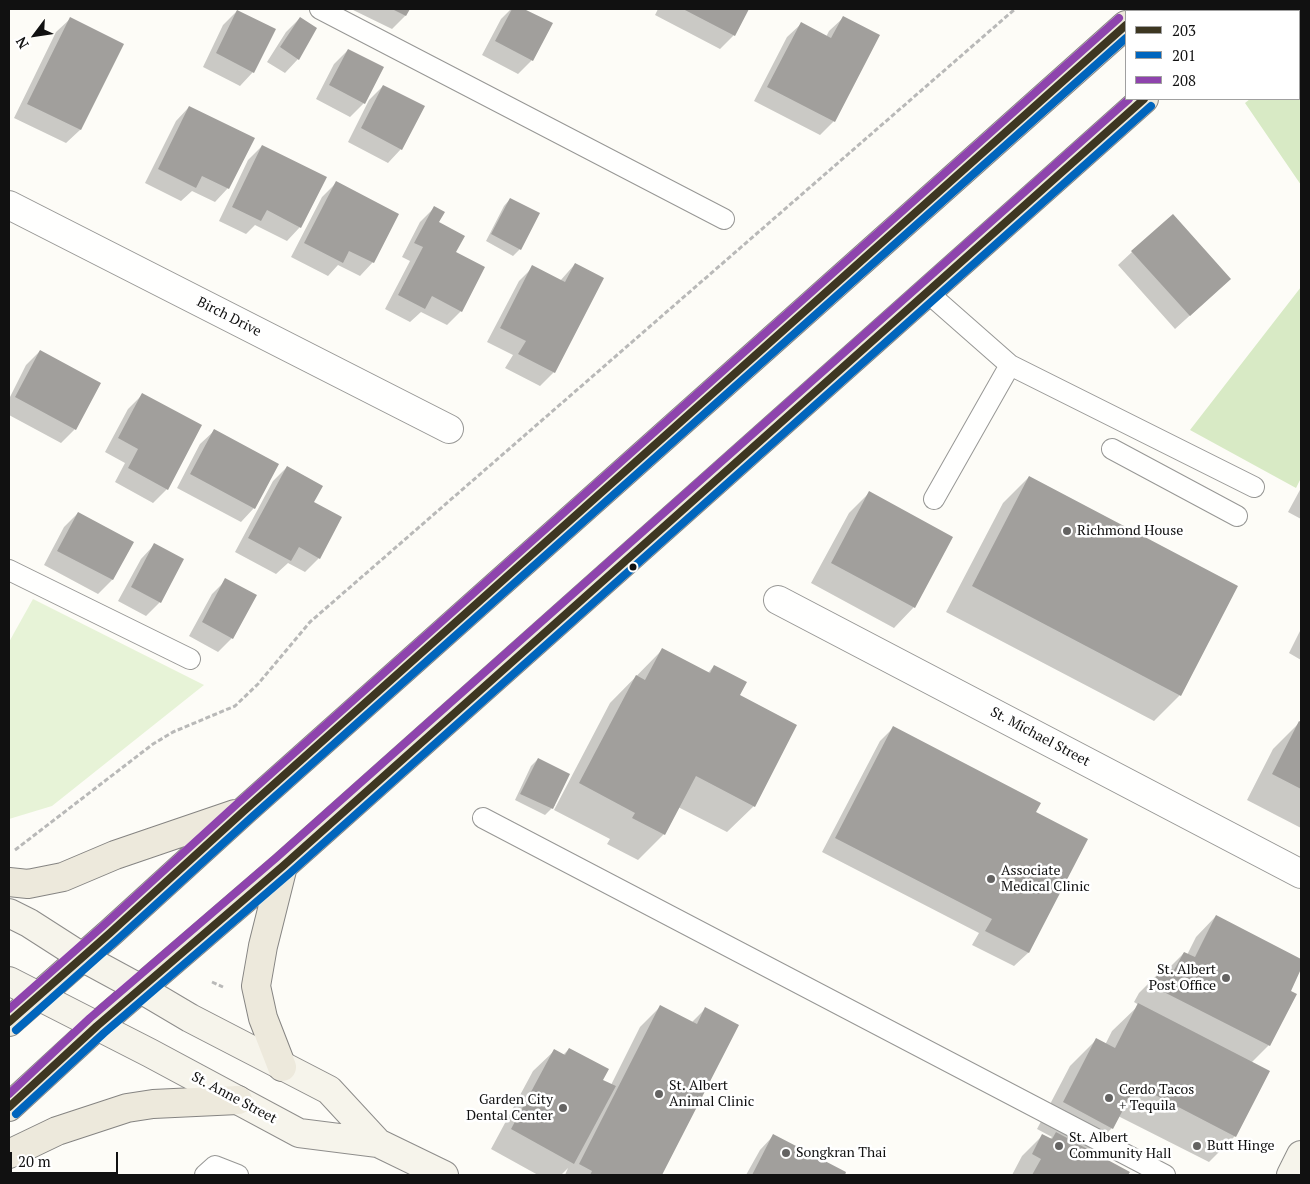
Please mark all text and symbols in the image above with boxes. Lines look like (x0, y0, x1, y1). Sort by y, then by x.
north arrow (10, 10, 60, 60)
legend (1125, 10, 1300, 100)
text: 203 (1172, 20, 1196, 40)
text: N (11, 34, 33, 52)
text: 201 (1172, 45, 1196, 65)
text: 208 (1172, 70, 1196, 90)
street label: Birch Drive (194, 294, 264, 340)
place label: Richmond House (1077, 523, 1183, 539)
marker: Richmond House (1061, 525, 1073, 537)
unlabelled marker (628, 562, 638, 572)
street label: St. Michael Street (987, 704, 1093, 770)
place label: Associate Medical Clinic (1001, 863, 1090, 896)
marker: Associate Medical Clinic (985, 873, 997, 885)
place label: St. Albert Post Office (1149, 962, 1216, 994)
marker: St. Albert Post Office (1220, 972, 1232, 984)
street label: St. Anne Street (189, 1069, 279, 1127)
place label: St. Albert Animal Clinic (669, 1078, 754, 1110)
place label: Cerdo Tacos + Tequila (1119, 1082, 1194, 1114)
marker: St. Albert Animal Clinic (653, 1088, 665, 1100)
place label: Garden City Dental Center (466, 1092, 553, 1124)
marker: Cerdo Tacos + Tequila (1103, 1092, 1115, 1104)
marker: Garden City Dental Center (557, 1102, 569, 1114)
place label: St. Albert Community Hall (1069, 1130, 1171, 1162)
place label: Butt Hinge (1207, 1138, 1275, 1154)
marker: St. Albert Community Hall (1053, 1140, 1065, 1152)
marker: Butt Hinge (1191, 1140, 1203, 1152)
scale bar (12, 1142, 120, 1174)
place label: Songkran Thai (796, 1145, 886, 1161)
marker: Songkran Thai (780, 1147, 792, 1159)
text: 20 m (18, 1151, 51, 1171)

